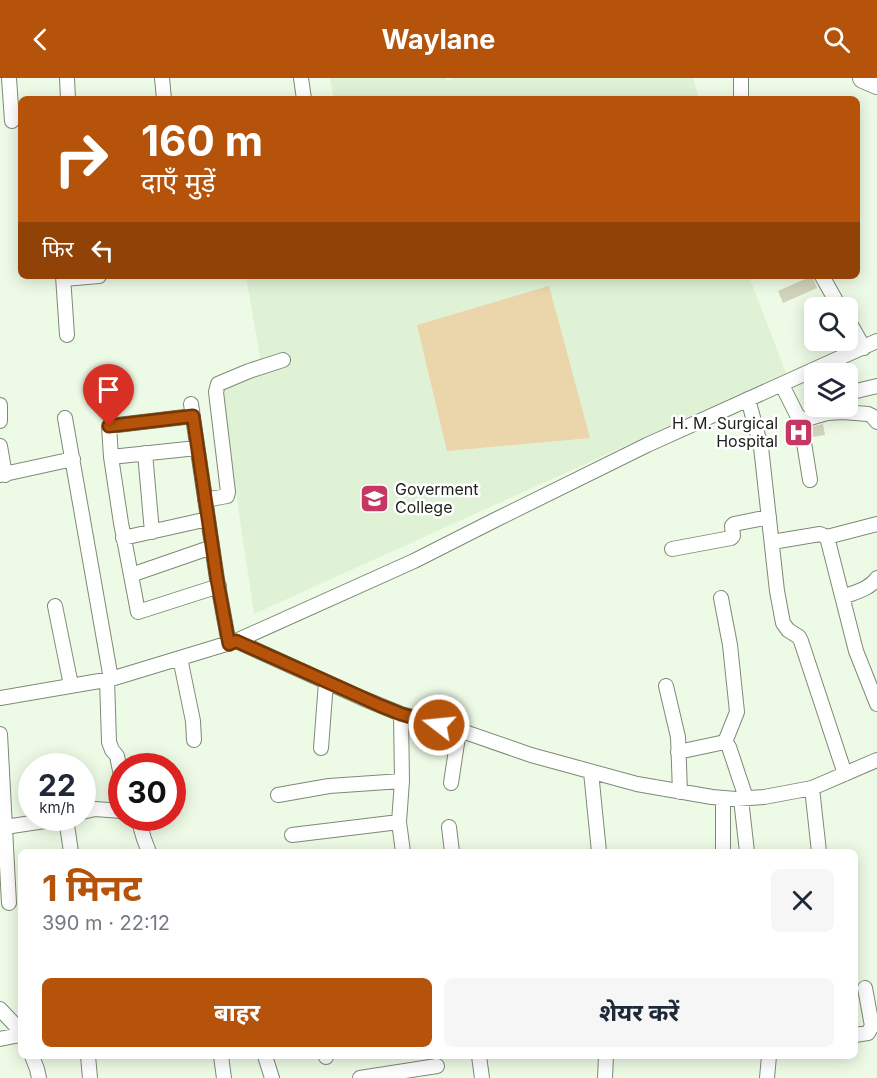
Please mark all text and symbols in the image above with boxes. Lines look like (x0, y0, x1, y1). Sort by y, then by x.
icon: back (24, 23, 57, 56)
text: Waylane (382, 23, 495, 56)
icon: search (820, 23, 853, 56)
text: 160 m (141, 115, 263, 166)
icon: right (42, 120, 120, 198)
text: दाएँ मुड़ें (141, 166, 215, 199)
icon: left (86, 234, 119, 267)
text: फिर (42, 236, 74, 262)
map controls (804, 297, 858, 417)
button: search (804, 297, 858, 351)
button: layers (804, 363, 858, 417)
pin (83, 364, 134, 426)
icon: arrive (92, 373, 125, 406)
place label: H. M. Surgical Hospital (672, 413, 778, 451)
hospital icon: H. M. Surgical Hospital (783, 416, 815, 448)
place label: Goverment College (395, 479, 479, 517)
school or university icon: Goverment College (358, 482, 390, 514)
position arrow (407, 693, 471, 757)
speed limit sign: 30 (108, 753, 186, 831)
text: 22 (38, 767, 76, 803)
text: km/h (39, 798, 75, 817)
text: 1 मिनट (42, 866, 142, 910)
button: close (771, 869, 834, 932)
text: 390 m · 22:12 (42, 911, 170, 935)
button: बाहर (42, 978, 432, 1047)
button: शेयर करें (444, 978, 834, 1047)

